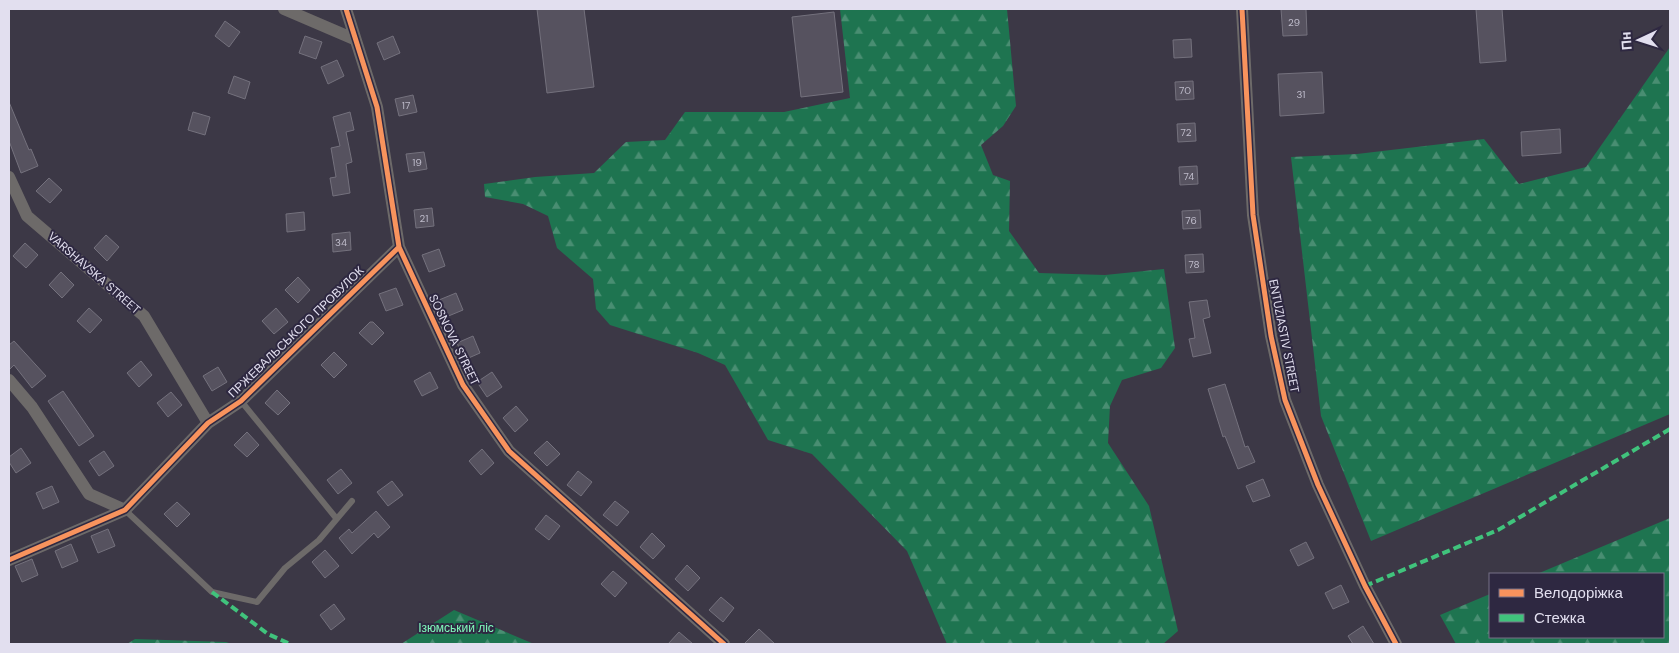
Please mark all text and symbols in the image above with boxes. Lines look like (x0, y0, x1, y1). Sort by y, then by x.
north arrow (1614, 15, 1664, 65)
house number: 29 (1288, 16, 1300, 29)
text: Пн (1616, 31, 1636, 51)
house number: 70 (1179, 84, 1191, 97)
house number: 31 (1297, 88, 1305, 101)
house number: 17 (402, 99, 410, 112)
house number: 72 (1181, 126, 1192, 139)
house number: 19 (412, 156, 422, 169)
house number: 74 (1184, 170, 1194, 183)
house number: 21 (420, 212, 428, 225)
house number: 76 (1185, 214, 1197, 227)
street label: VARSHAVSKA STREET (44, 228, 144, 318)
house number: 34 (335, 236, 347, 249)
house number: 78 (1188, 258, 1200, 271)
street label: ПРЖЕВАЛЬСЬКОГО ПРОВУЛОК (225, 263, 367, 401)
street label: ENTUZIASTIV STREET (1265, 278, 1303, 394)
street label: SOSNOVA STREET (425, 292, 483, 388)
legend (1489, 573, 1664, 638)
text: Велодоріжка (1534, 583, 1623, 603)
text: Стежка (1534, 608, 1586, 628)
park label: Ізюмський ліс (418, 620, 494, 636)

